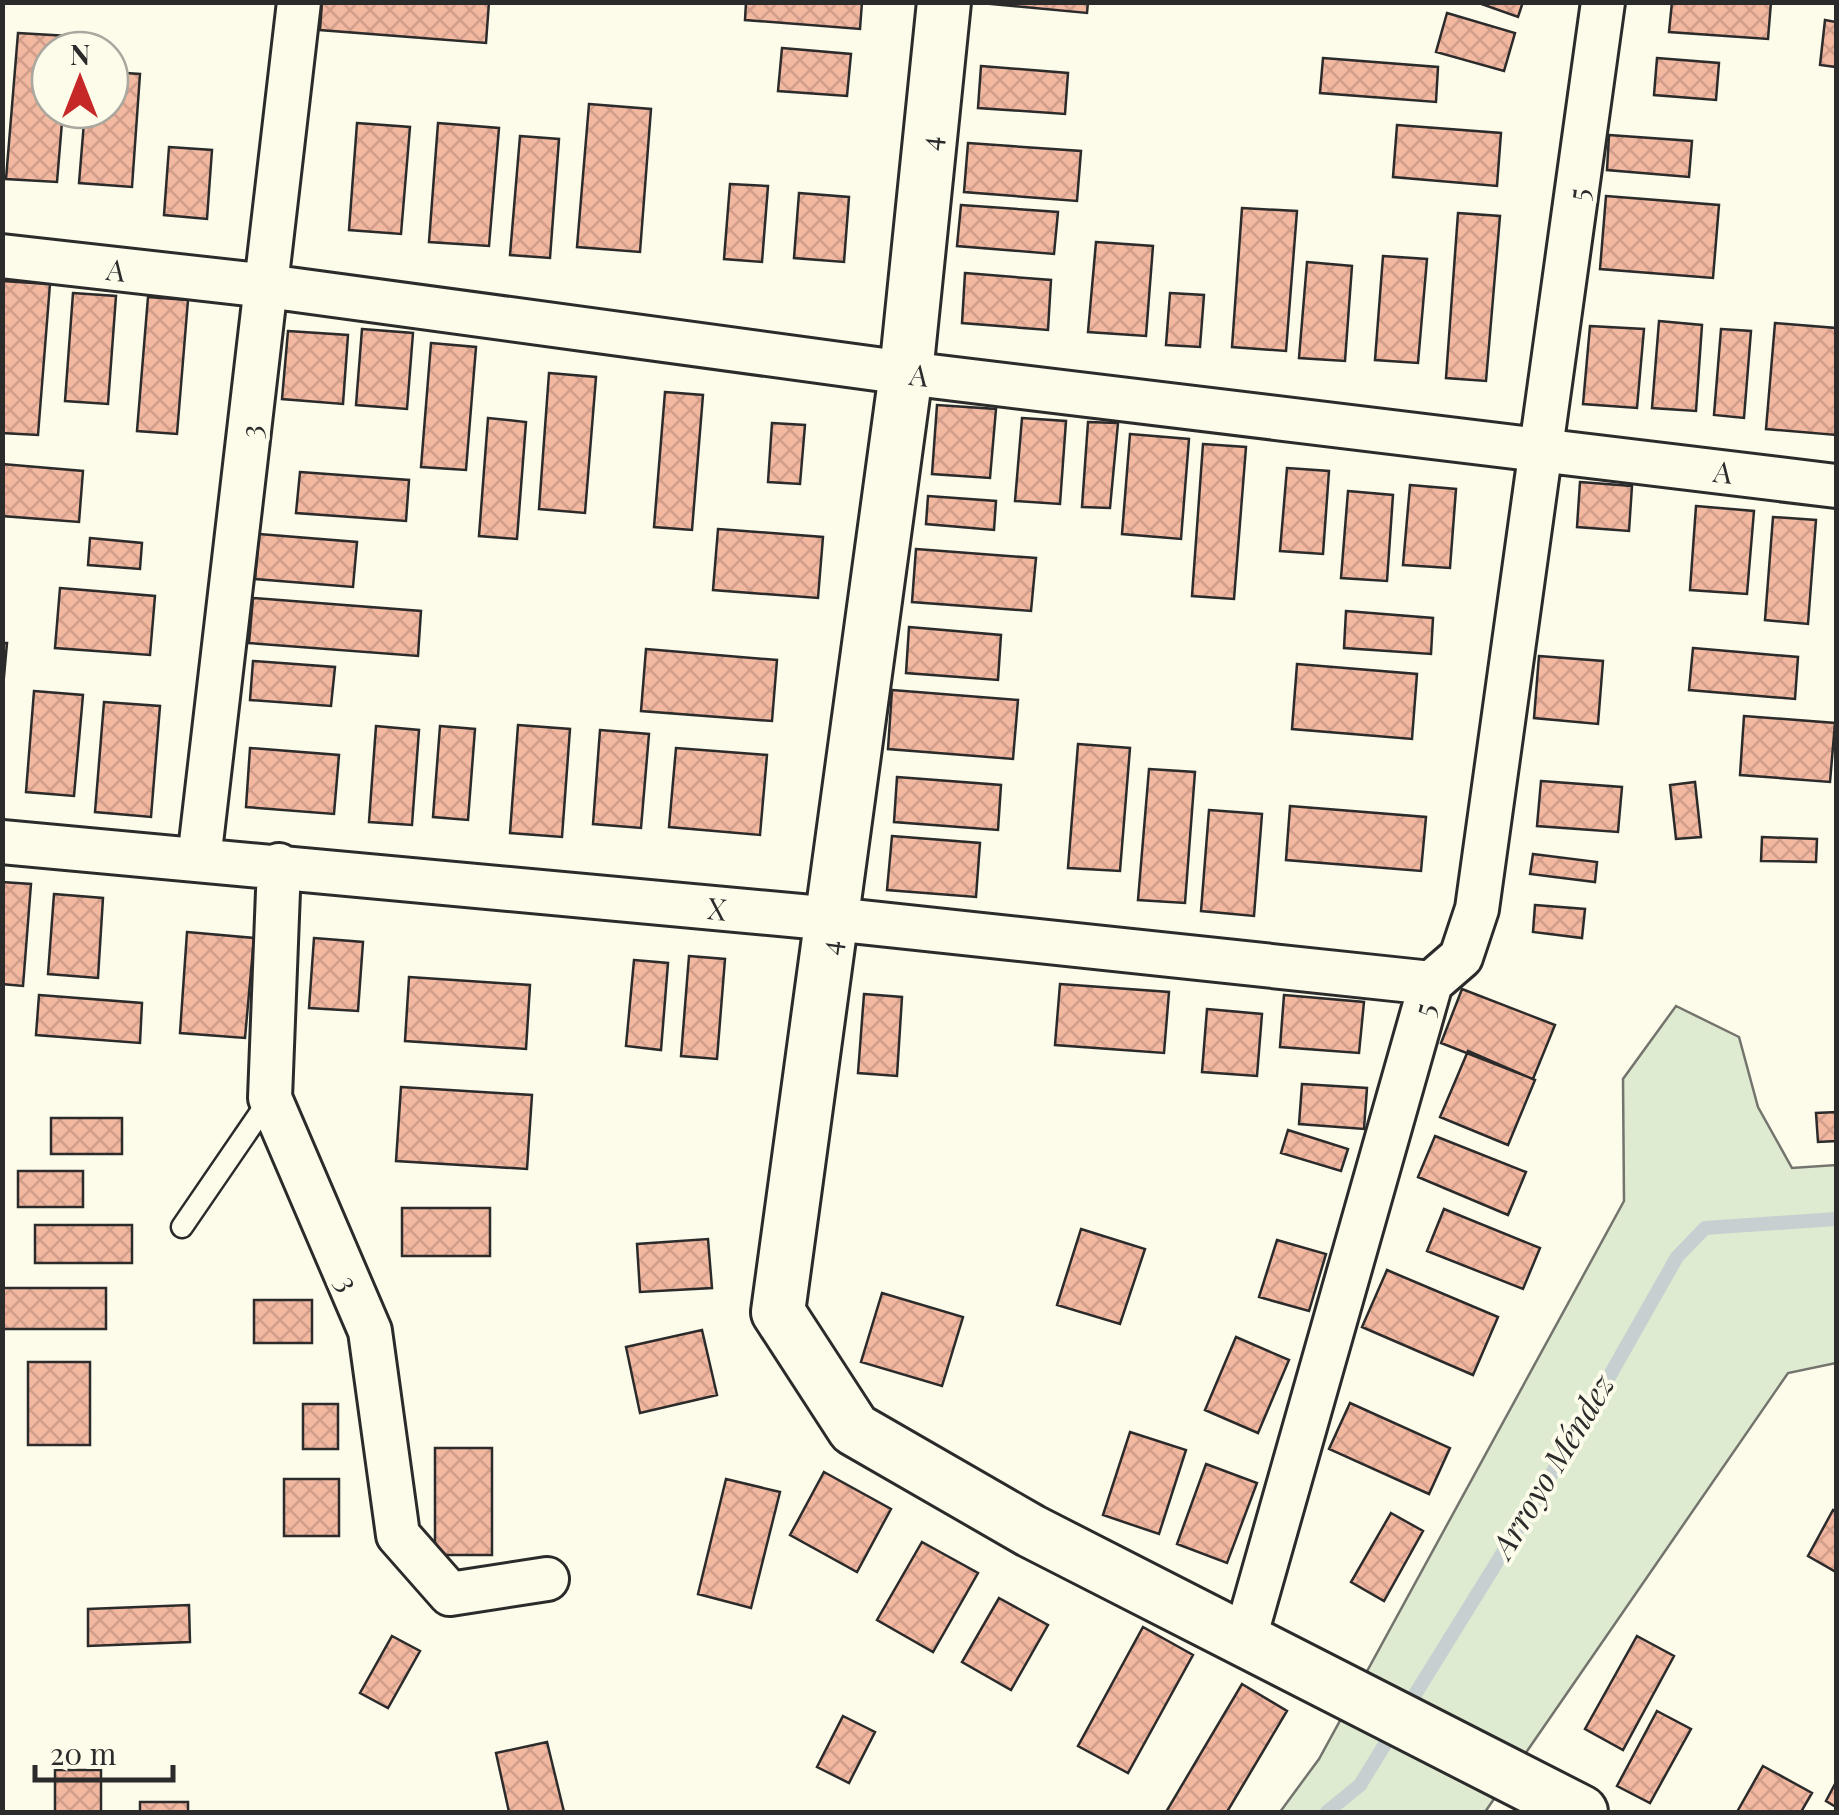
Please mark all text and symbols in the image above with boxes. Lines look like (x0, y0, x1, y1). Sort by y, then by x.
north arrow (30, 30, 130, 130)
text: N (70, 35, 90, 72)
street label: 4 (908, 134, 950, 152)
street label: 5 (1556, 185, 1598, 203)
street label: A (103, 248, 129, 290)
street label: A (906, 353, 932, 395)
street label: 3 (229, 422, 271, 440)
street label: A (1710, 450, 1736, 492)
street label: X (705, 887, 729, 929)
street label: 4 (808, 937, 850, 957)
street label: 5 (1402, 998, 1444, 1020)
street label: 3 (328, 1269, 370, 1297)
water label: Arroyo Méndez (1478, 1364, 1623, 1567)
scale bar (35, 1720, 172, 1782)
text: 20 m (50, 1733, 117, 1773)

